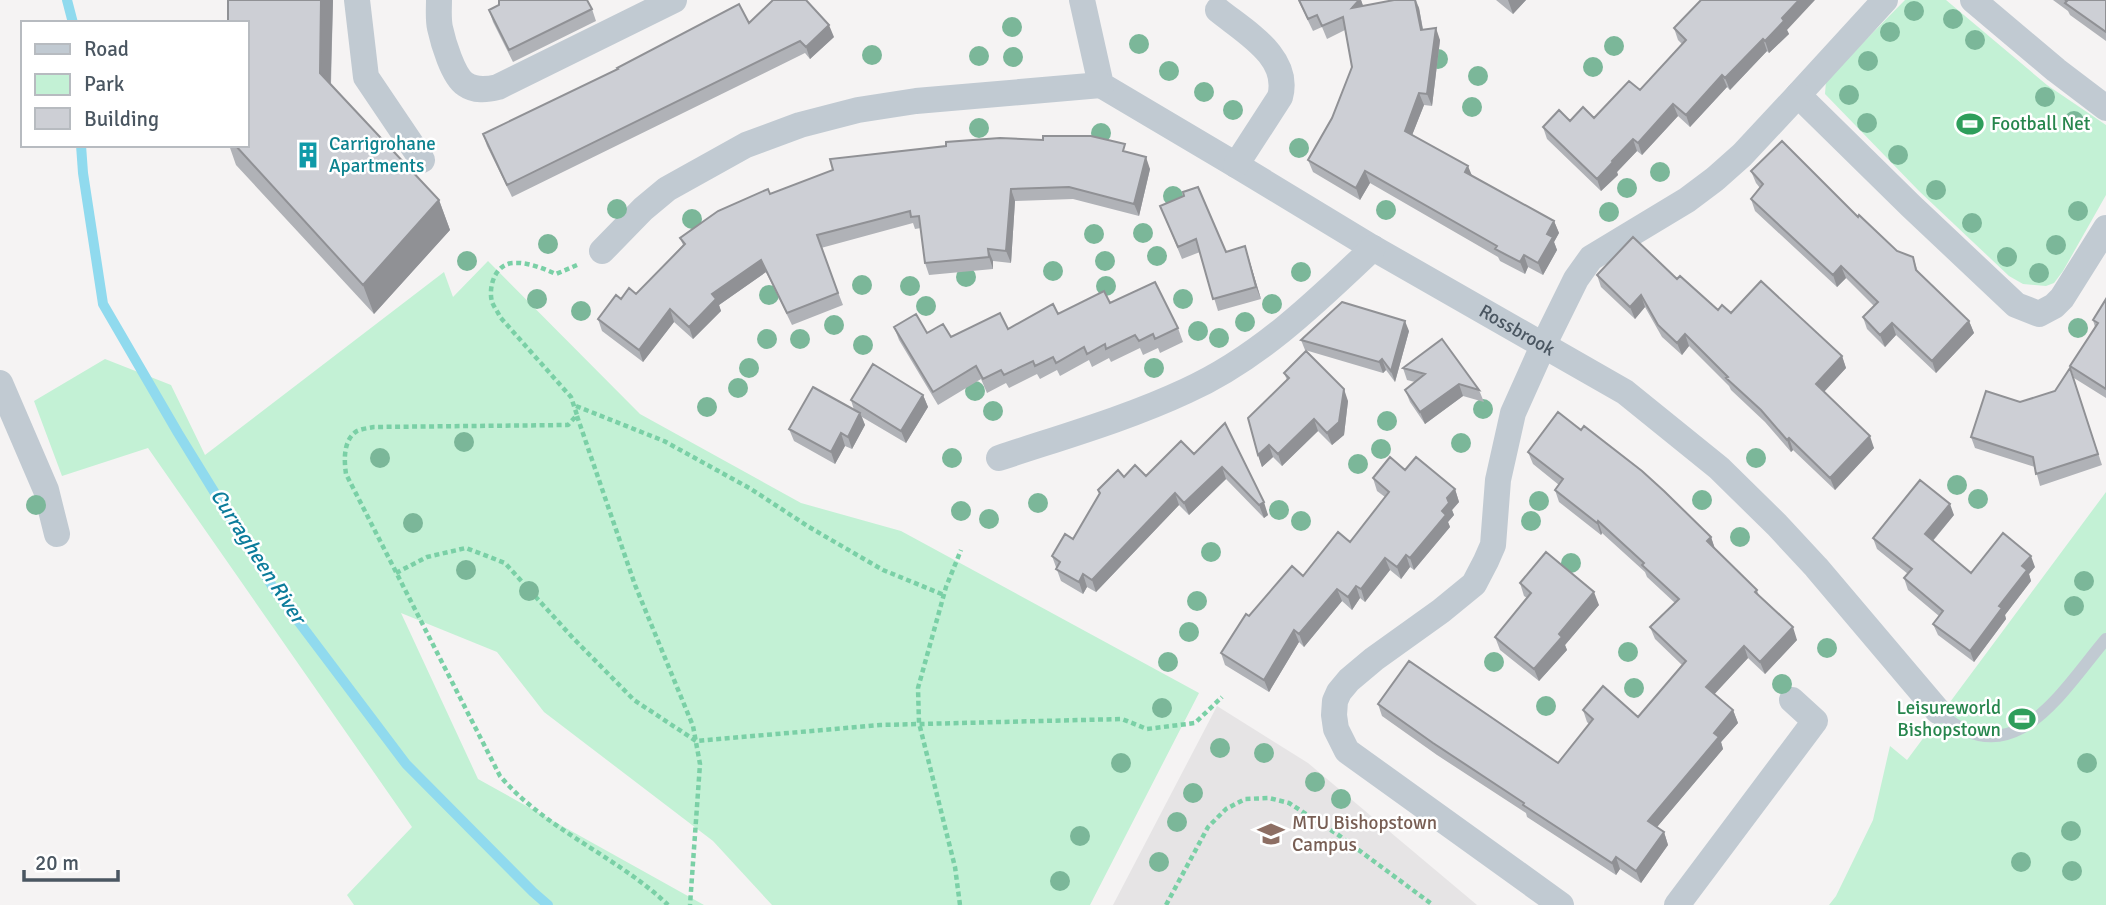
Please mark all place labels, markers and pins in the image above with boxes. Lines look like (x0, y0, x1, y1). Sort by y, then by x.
sports icon: Football Net (1955, 109, 1985, 139)
place label: Football Net (1991, 112, 2091, 136)
place label: Carrigrohane Apartments (329, 132, 436, 178)
building icon: Carrigrohane Apartments (293, 140, 323, 170)
place label: Leisureworld Bishopstown (1896, 696, 2001, 742)
sports icon: Leisureworld Bishopstown (2007, 704, 2037, 734)
place label: MTU Bishopstown Campus (1292, 811, 1437, 857)
school or university icon: MTU Bishopstown Campus (1256, 819, 1286, 849)

